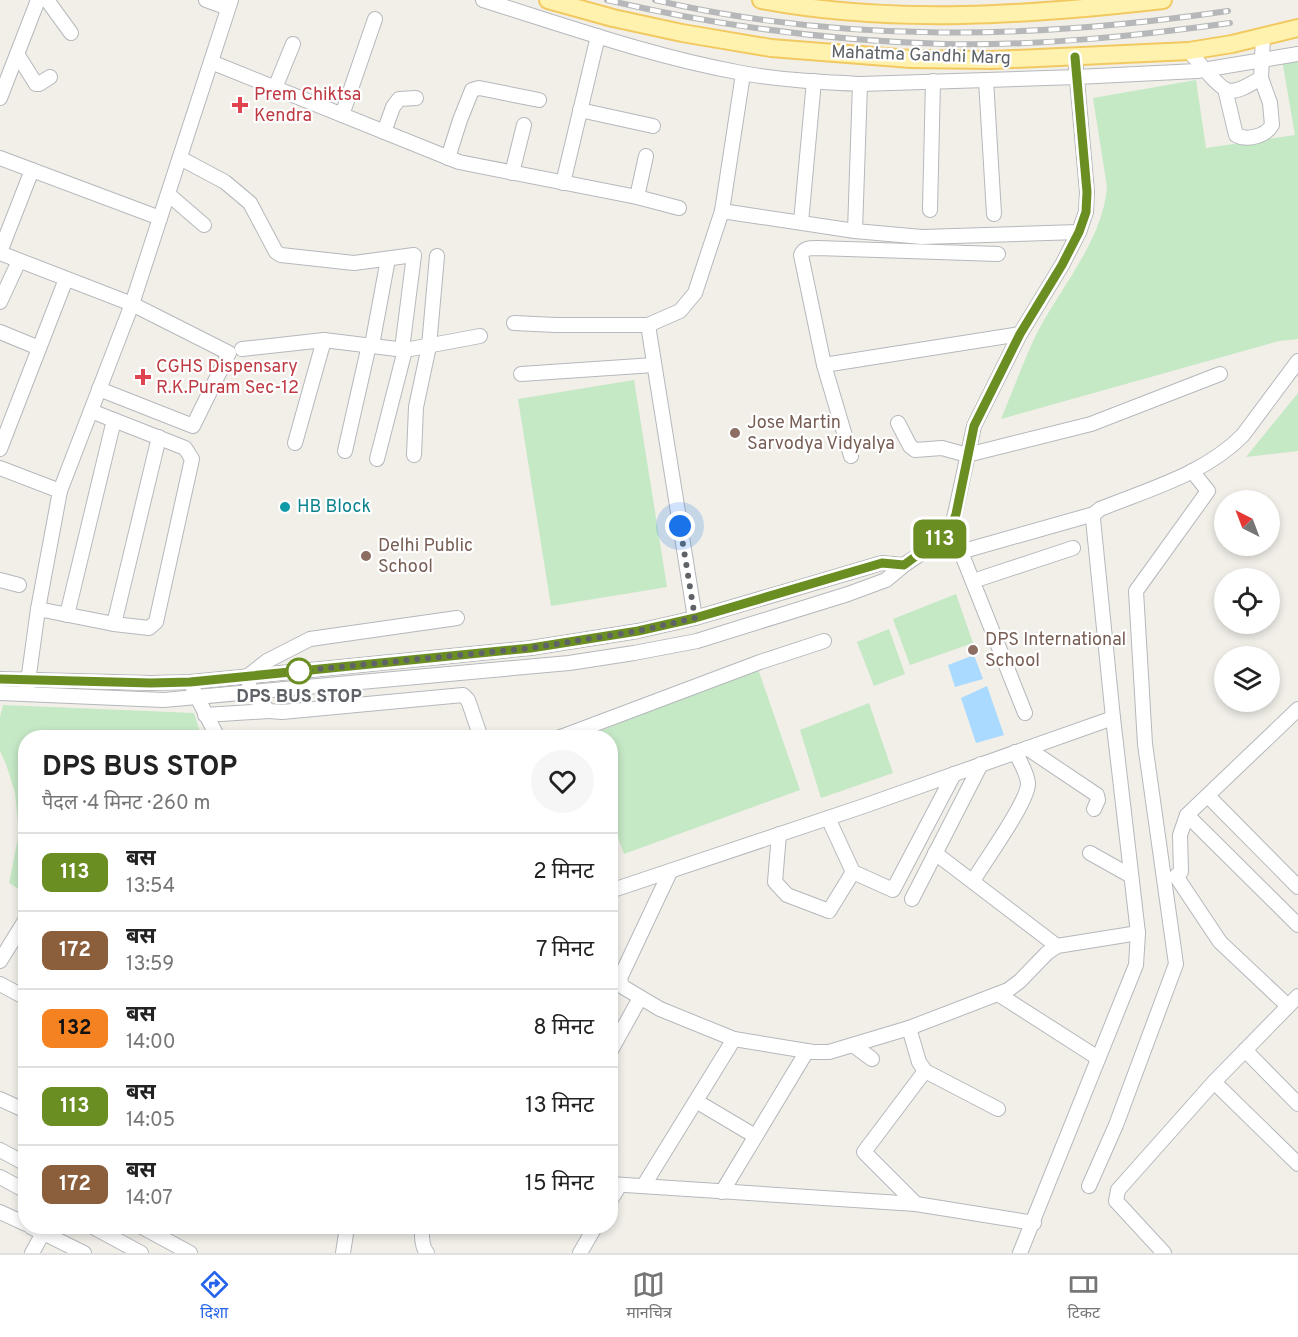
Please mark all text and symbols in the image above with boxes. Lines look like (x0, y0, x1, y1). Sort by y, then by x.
street label: Mahatma Gandhi Marg (831, 41, 1011, 71)
place label: Prem Chiktsa Kendra (254, 84, 361, 128)
marker: Prem Chiktsa Kendra (231, 96, 249, 114)
place label: CGHS Dispensary R.K.Puram Sec-12 (156, 356, 299, 400)
marker: CGHS Dispensary R.K.Puram Sec-12 (134, 368, 152, 386)
place label: Jose Martin Sarvodya Vidyalya (747, 412, 895, 456)
marker: Jose Martin Sarvodya Vidyalya (728, 426, 742, 440)
north arrow (1214, 490, 1280, 556)
map controls (1214, 490, 1280, 712)
place label: HB Block (297, 496, 371, 519)
marker: HB Block (278, 500, 292, 514)
your location (665, 511, 695, 541)
line badge: 113 (906, 520, 974, 558)
text: 113 (925, 526, 955, 553)
place label: Delhi Public School (378, 535, 473, 579)
marker: Delhi Public School (359, 549, 373, 563)
button: locate (1214, 568, 1280, 634)
place label: DPS International School (985, 629, 1126, 673)
marker: DPS International School (966, 643, 980, 657)
button: layers (1214, 646, 1280, 712)
marker: DPS BUS STOP (286, 658, 312, 684)
place label: DPS BUS STOP (236, 686, 362, 709)
text: DPS BUS STOP (42, 750, 237, 786)
button: heart (531, 750, 594, 813)
text: पैदल · 4 मिनट · 260 m (42, 791, 210, 817)
text: बस (126, 846, 156, 873)
text: 113 (60, 859, 90, 886)
text: 2 मिनट (533, 859, 594, 886)
text: 13:54 (126, 874, 175, 900)
text: बस (126, 924, 156, 951)
text: 172 (59, 937, 91, 964)
text: 7 मिनट (536, 937, 594, 964)
text: 13:59 (126, 952, 174, 978)
text: बस (126, 1002, 156, 1029)
text: 132 (58, 1015, 92, 1042)
text: 8 मिनट (533, 1015, 594, 1042)
text: 14:00 (126, 1030, 176, 1056)
text: बस (126, 1080, 156, 1107)
text: 113 (60, 1093, 90, 1120)
text: 13 मिनट (525, 1093, 594, 1120)
text: 14:05 (126, 1108, 175, 1134)
text: बस (126, 1158, 156, 1185)
text: 172 (59, 1171, 91, 1198)
text: 15 मिनट (525, 1171, 594, 1198)
text: 14:07 (126, 1186, 173, 1212)
tab: दिशा (198, 1268, 231, 1325)
tab: मानचित्र (626, 1268, 672, 1325)
tab: टिकट (1067, 1268, 1100, 1325)

